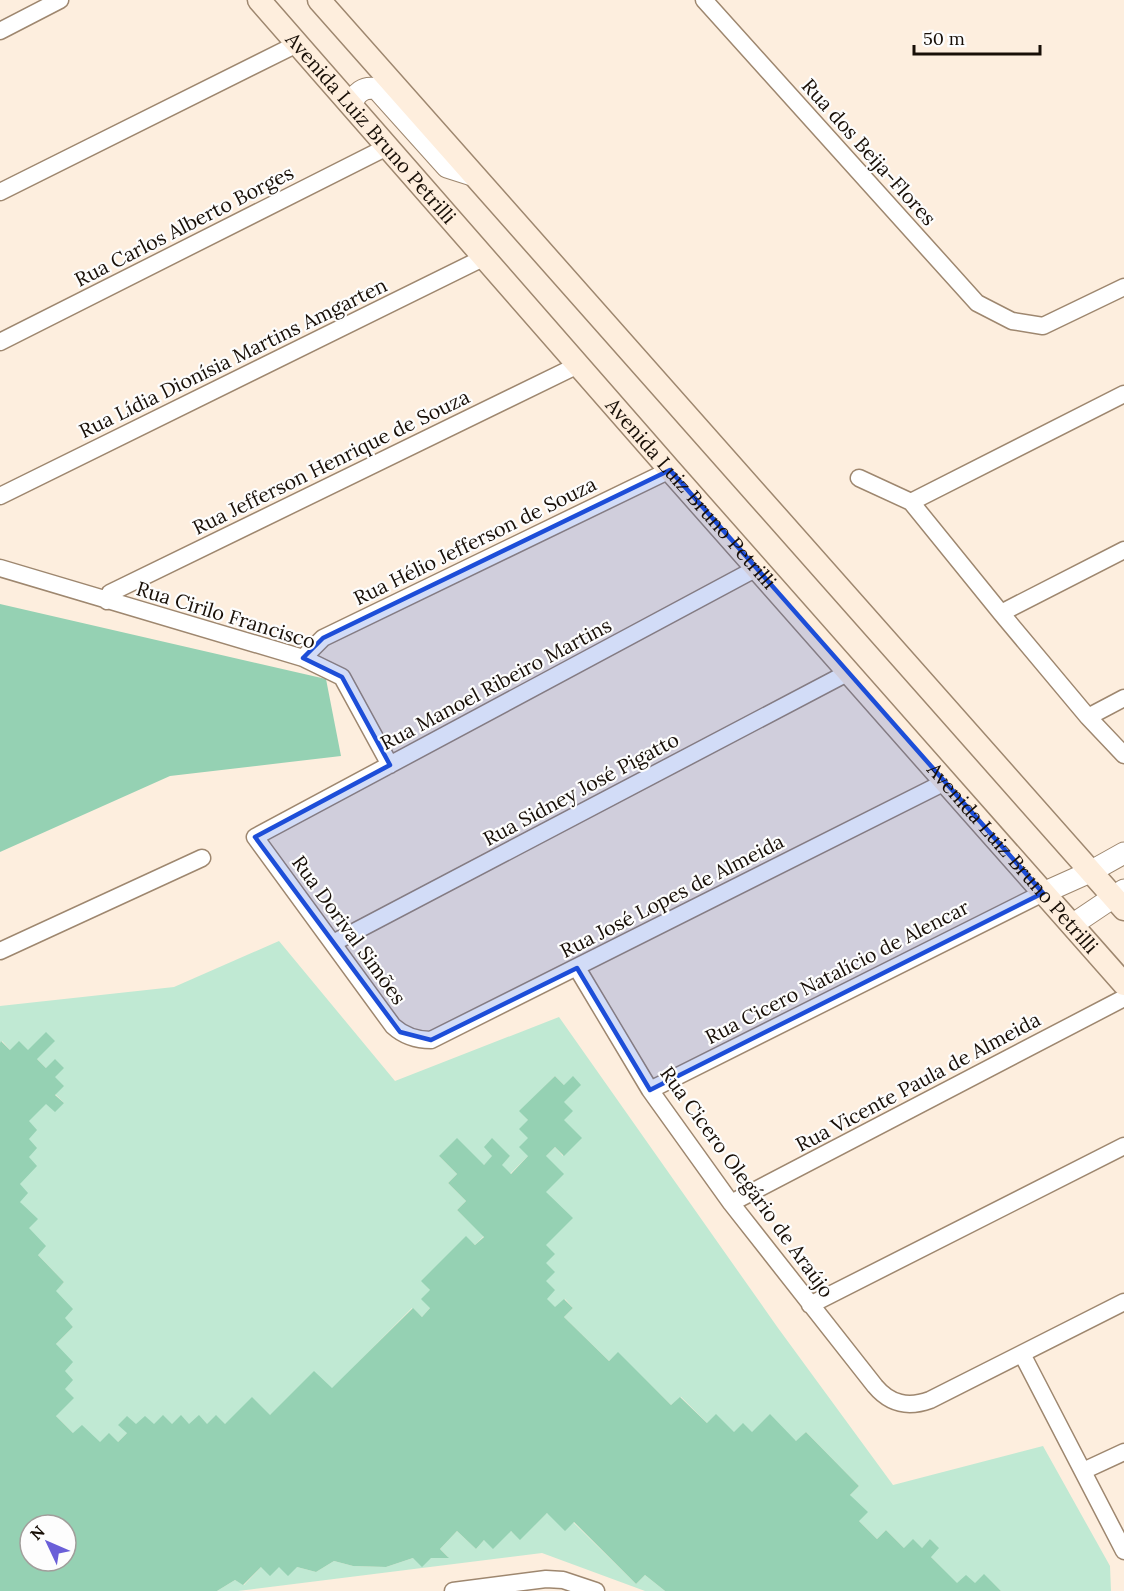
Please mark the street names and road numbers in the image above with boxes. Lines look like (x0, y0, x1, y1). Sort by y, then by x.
street label: Avenida Luiz Bruno Petrilli (280, 26, 462, 229)
street label: Rua dos Beija-Flores (797, 73, 942, 230)
street label: Rua Carlos Alberto Borges (70, 159, 297, 292)
street label: Rua Lídia Dionísia Martins Amgarten (75, 272, 391, 443)
street label: Rua Jefferson Henrique de Souza (188, 383, 473, 540)
street label: Avenida Luiz Bruno Petrilli (600, 392, 782, 594)
street label: Rua Hélio Jefferson de Souza (349, 471, 600, 610)
street label: Rua Cirilo Francisco (134, 575, 319, 654)
street label: Rua Manoel Ribeiro Martins (376, 612, 616, 755)
street label: Rua Sidney José Pigatto (478, 726, 683, 851)
street label: Avenida Luiz Bruno Petrilli (922, 756, 1104, 958)
street label: Rua José Lopes de Almeida (556, 828, 788, 963)
street label: Rua Dorival Simões (287, 850, 412, 1009)
street label: Rua Cicero Natalício de Alencar (701, 894, 973, 1049)
street label: Rua Vicente Paula de Almeida (791, 1006, 1044, 1157)
street label: Rua Cicero Olegário de Araújo (655, 1061, 840, 1302)

